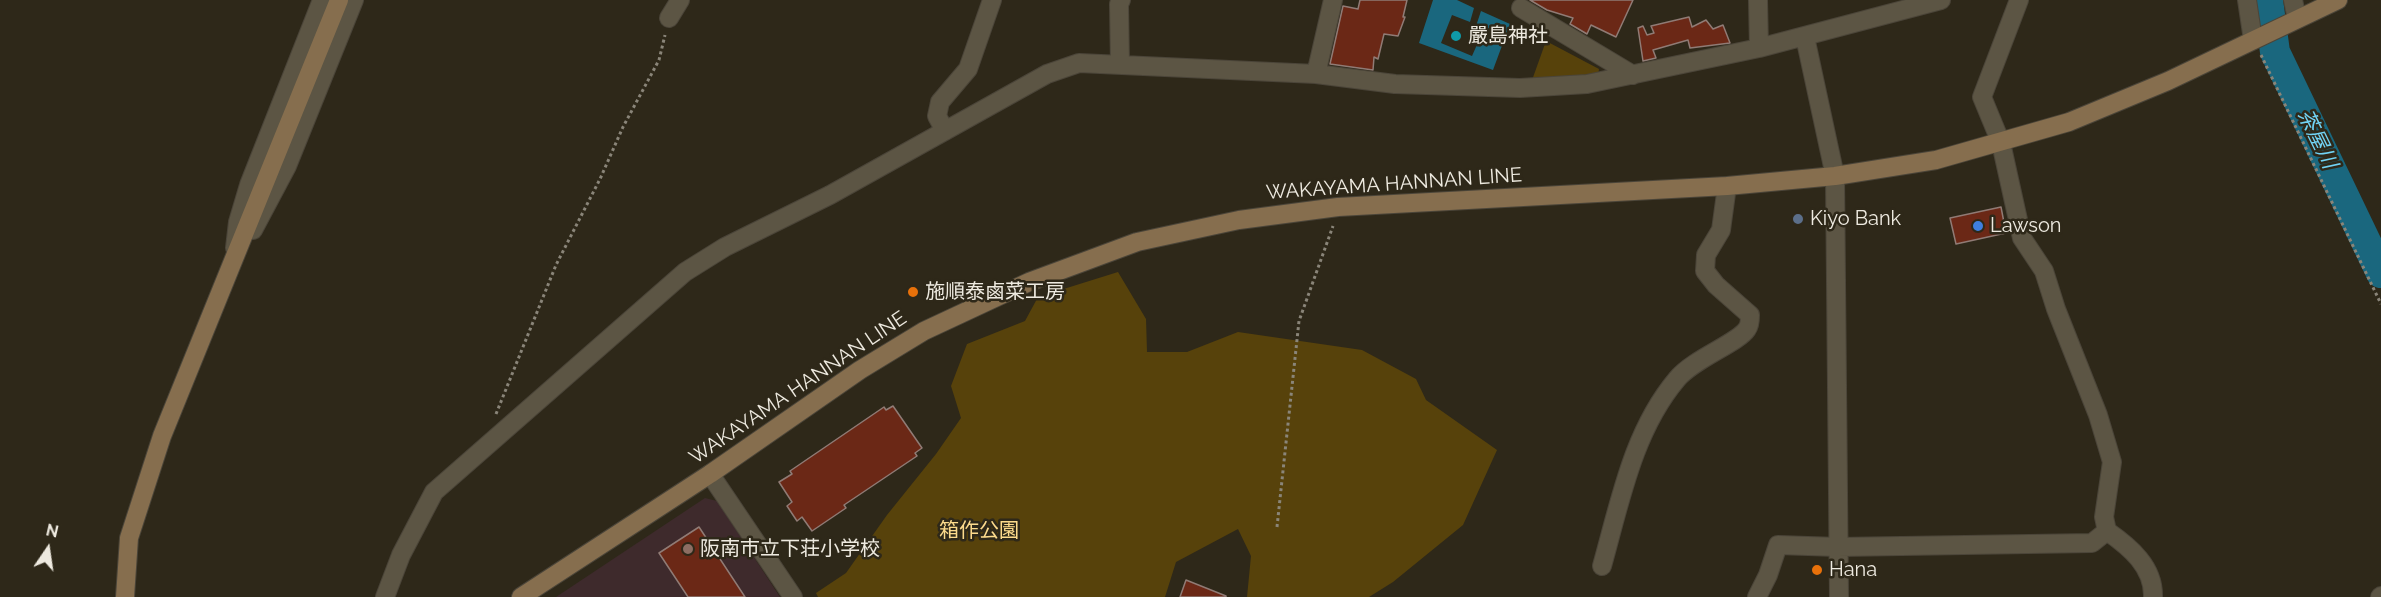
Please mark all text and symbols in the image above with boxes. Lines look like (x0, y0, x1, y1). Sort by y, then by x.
place label: 嚴島神社 (1468, 24, 1548, 48)
marker: 嚴島神社 (1449, 29, 1463, 43)
water label: 茶屋川 (2292, 105, 2342, 173)
street label: WAKAYAMA HANNAN LINE (1265, 163, 1523, 205)
place label: Kiyo Bank (1810, 207, 1901, 231)
marker: Kiyo Bank (1791, 212, 1805, 226)
place label: Lawson (1990, 214, 2061, 238)
marker: Lawson (1971, 219, 1985, 233)
place label: 施順泰鹵菜工房 (925, 280, 1065, 304)
marker: 施順泰鹵菜工房 (906, 285, 920, 299)
street label: WAKAYAMA HANNAN LINE (685, 306, 911, 470)
north arrow (18, 519, 78, 579)
park label: 箱作公園 (939, 519, 1019, 543)
text: N (44, 520, 60, 542)
place label: 阪南市立下荘小学校 (700, 537, 880, 561)
marker: 阪南市立下荘小学校 (681, 542, 695, 556)
place label: Hana (1829, 558, 1877, 582)
marker: Hana (1810, 563, 1824, 577)

